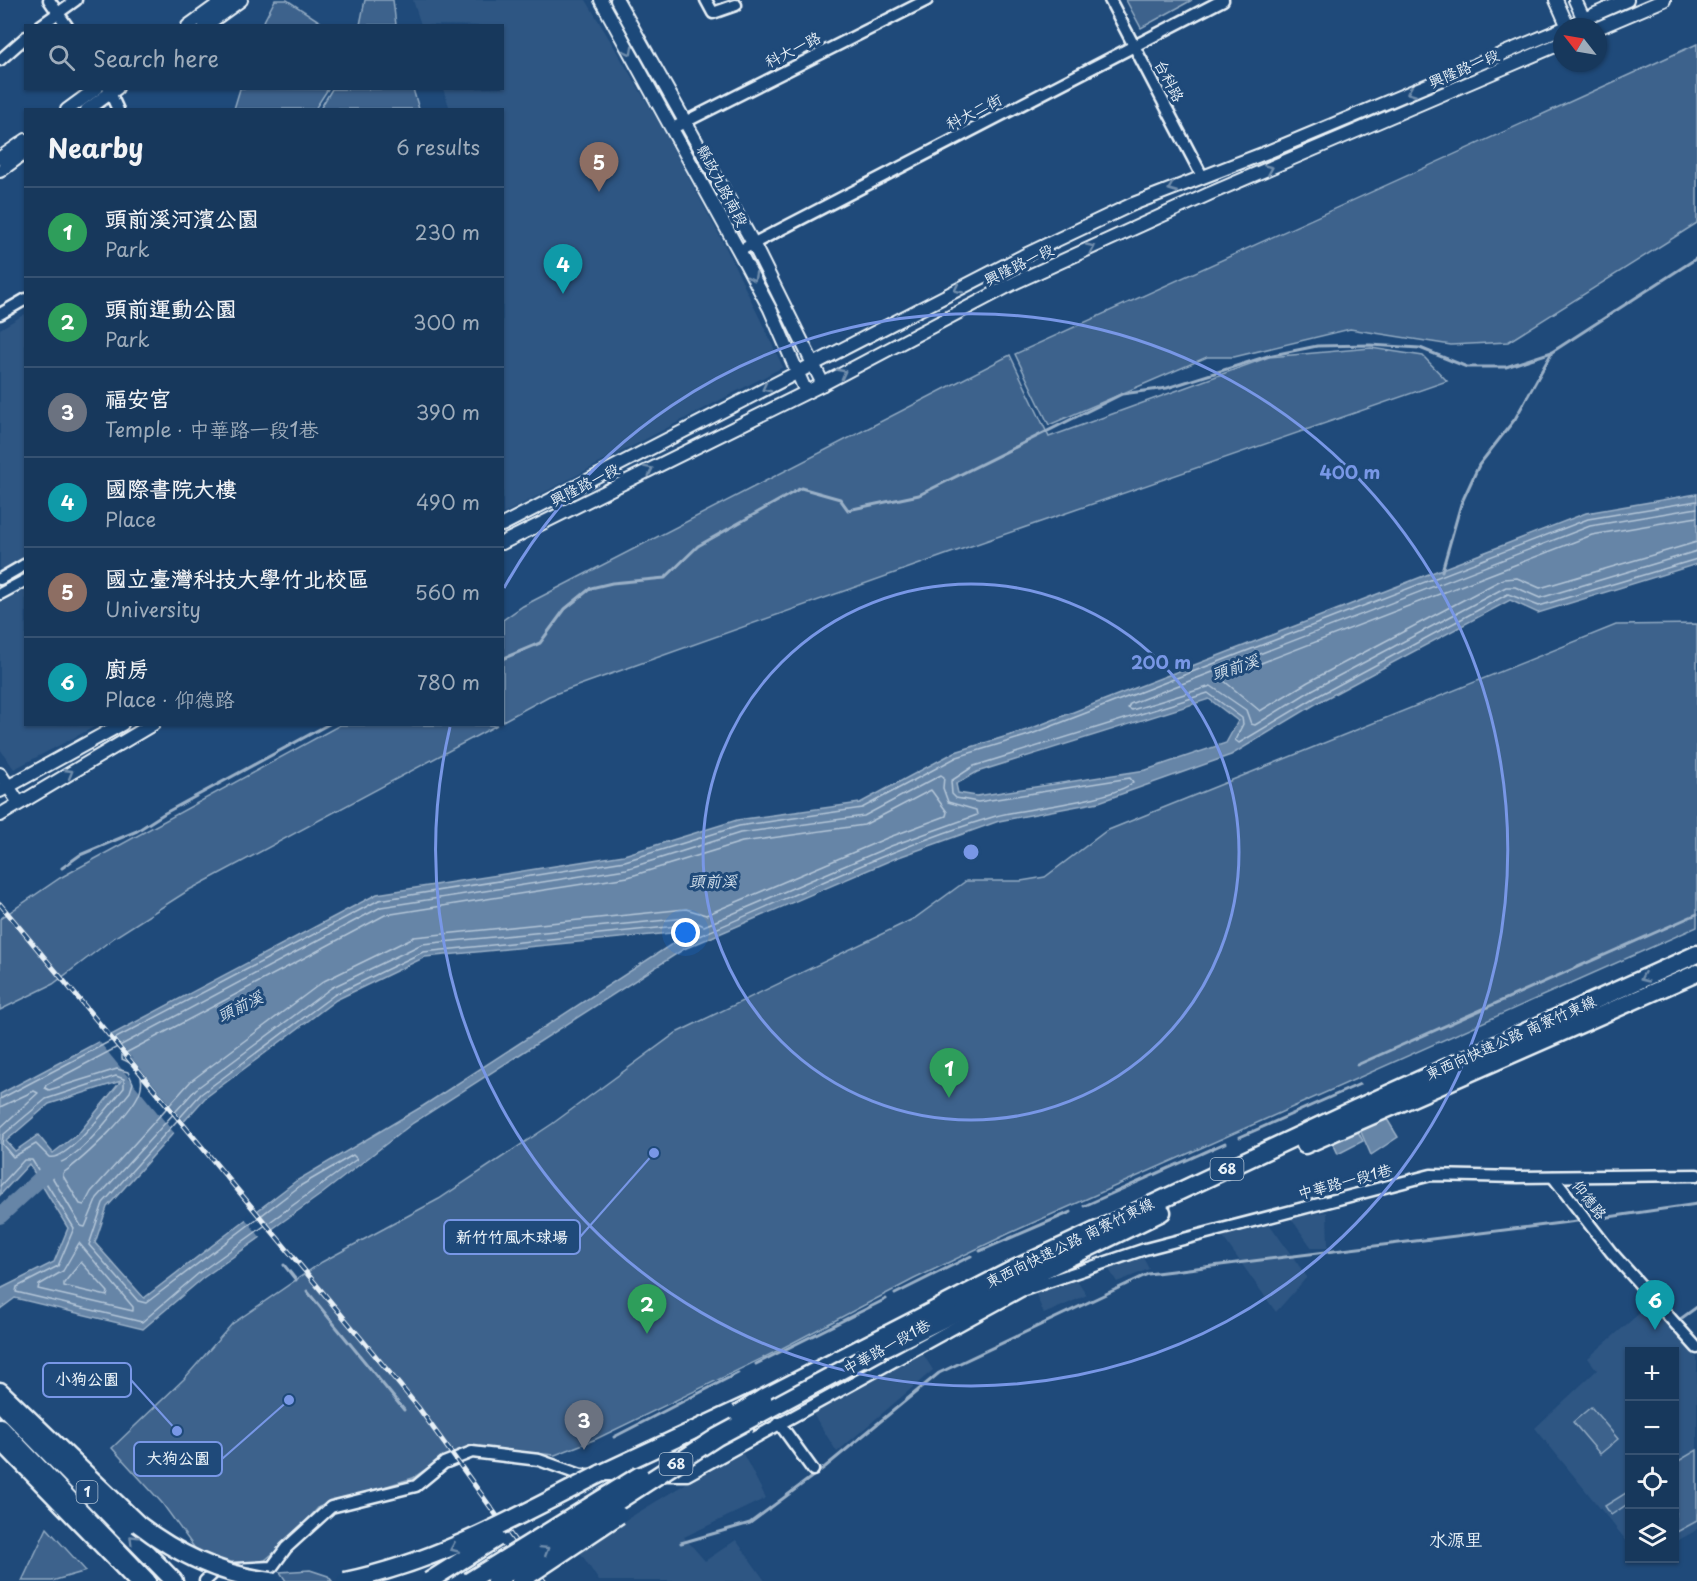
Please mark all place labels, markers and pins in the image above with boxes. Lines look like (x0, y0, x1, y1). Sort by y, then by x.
pin: 5 (580, 142, 618, 192)
pin: 4 (544, 244, 582, 294)
centre of rings (961, 842, 981, 862)
pin: 1 (930, 1048, 968, 1098)
callout: 新竹竹風木球場 (444, 1220, 580, 1254)
pin: 6 (1636, 1280, 1674, 1330)
pin: 2 (628, 1284, 666, 1334)
callout: 小狗公園 (43, 1363, 131, 1397)
pin: 3 (564, 1400, 604, 1450)
callout: 大狗公園 (134, 1442, 222, 1476)

